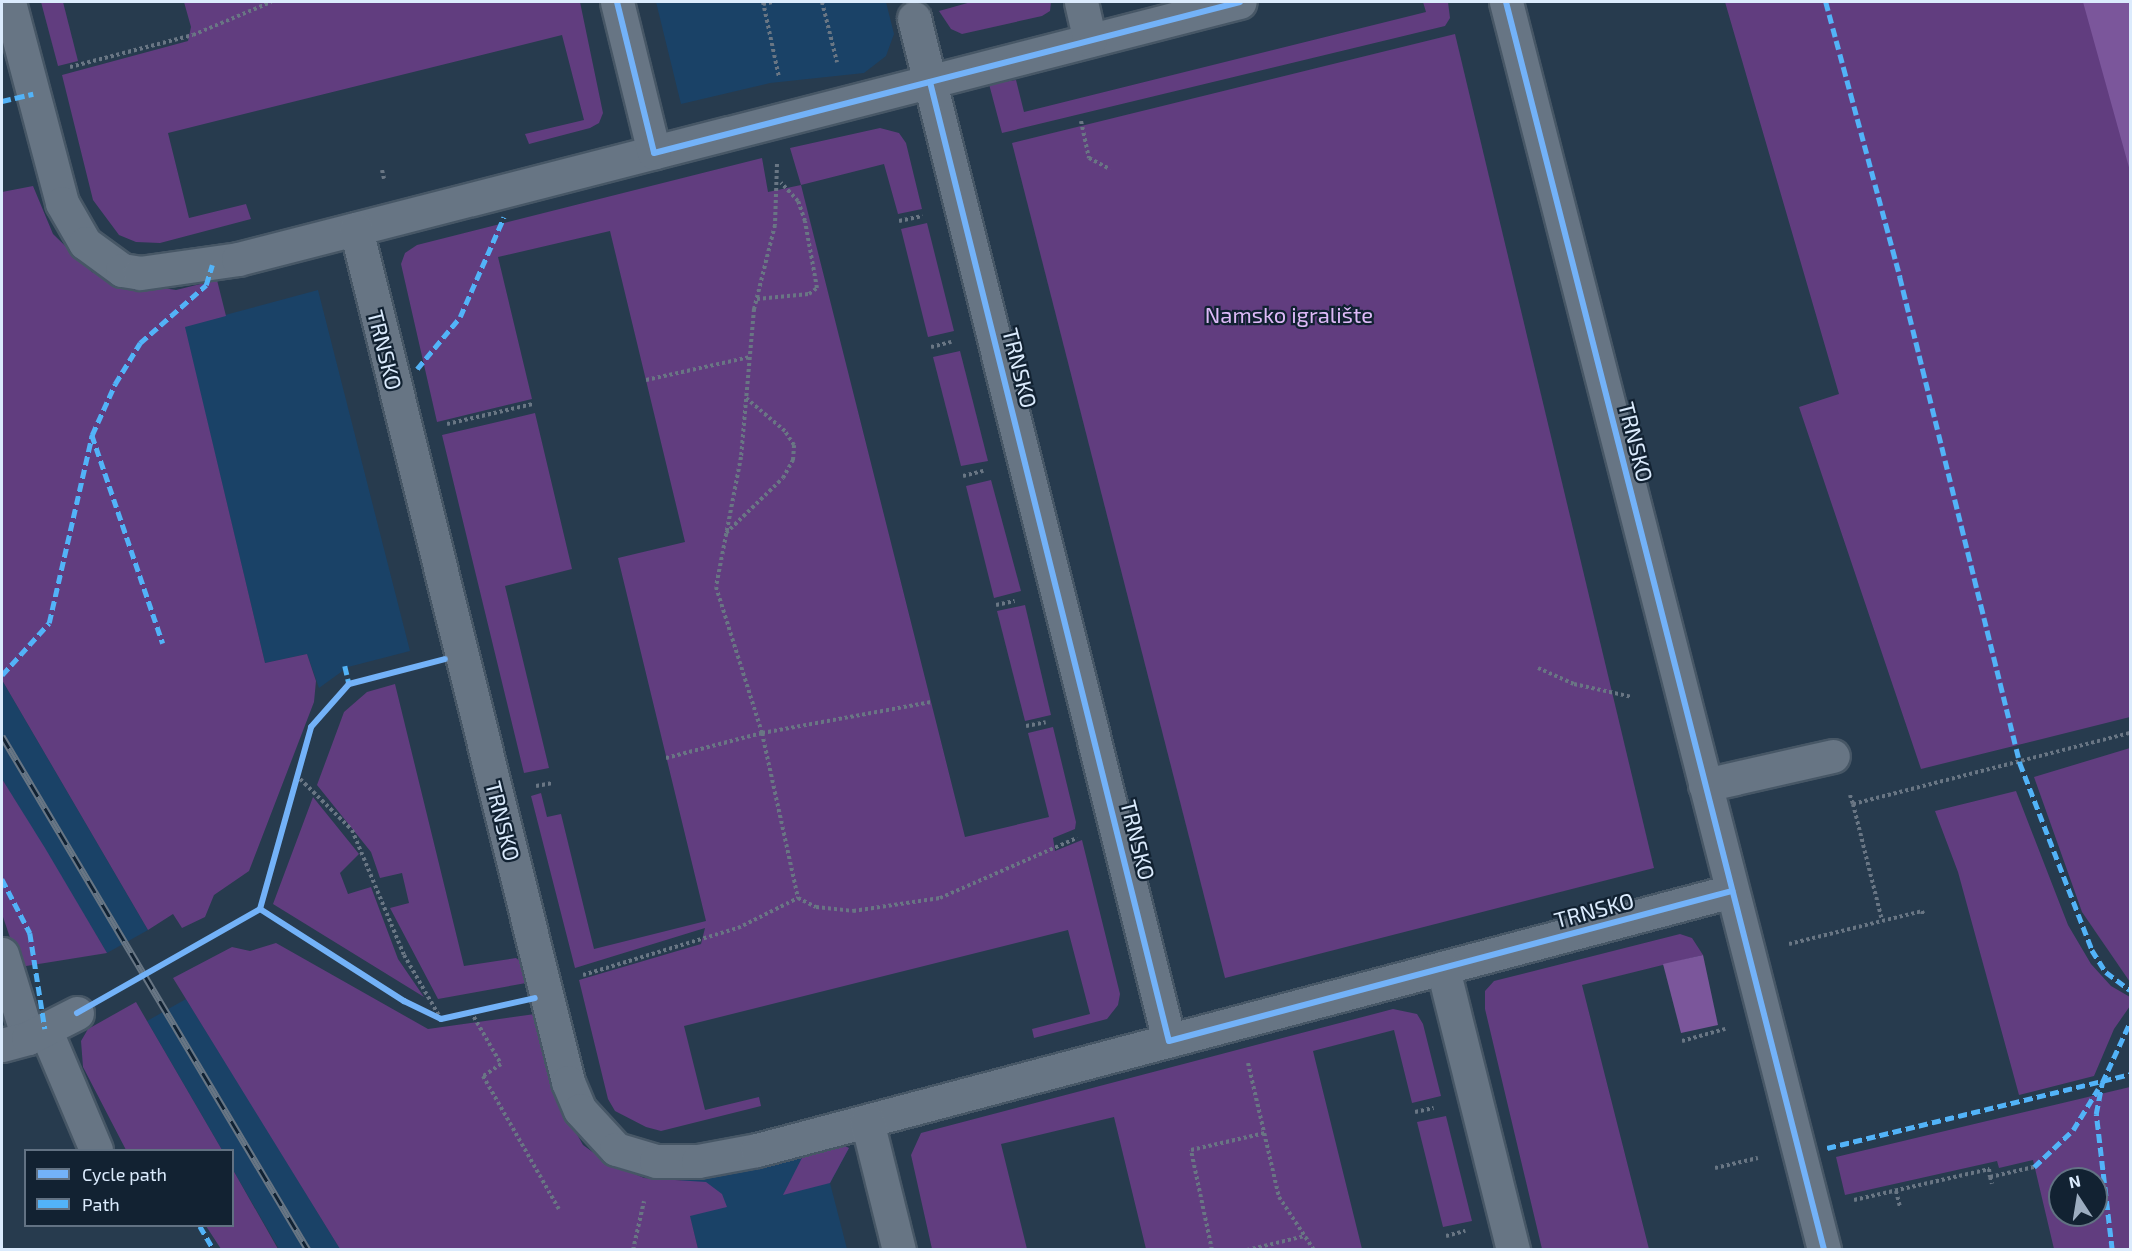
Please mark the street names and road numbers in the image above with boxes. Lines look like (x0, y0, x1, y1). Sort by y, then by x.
street label: TRNSKO (362, 307, 408, 393)
street label: TRNSKO (997, 325, 1043, 411)
street label: TRNSKO (1613, 399, 1659, 485)
street label: TRNSKO (480, 778, 526, 864)
street label: TRNSKO (1115, 797, 1161, 883)
street label: TRNSKO (1551, 887, 1637, 933)

